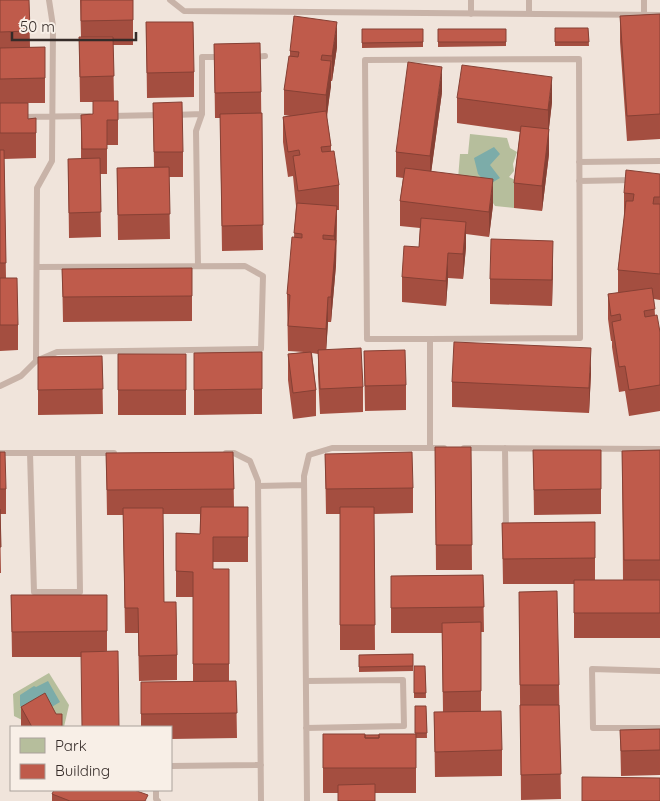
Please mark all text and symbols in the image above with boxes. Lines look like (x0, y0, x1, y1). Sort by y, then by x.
scale bar (12, 10, 136, 42)
text: 50 m (20, 17, 55, 36)
legend (10, 726, 172, 791)
text: Park (55, 736, 87, 755)
text: Building (55, 761, 110, 780)

